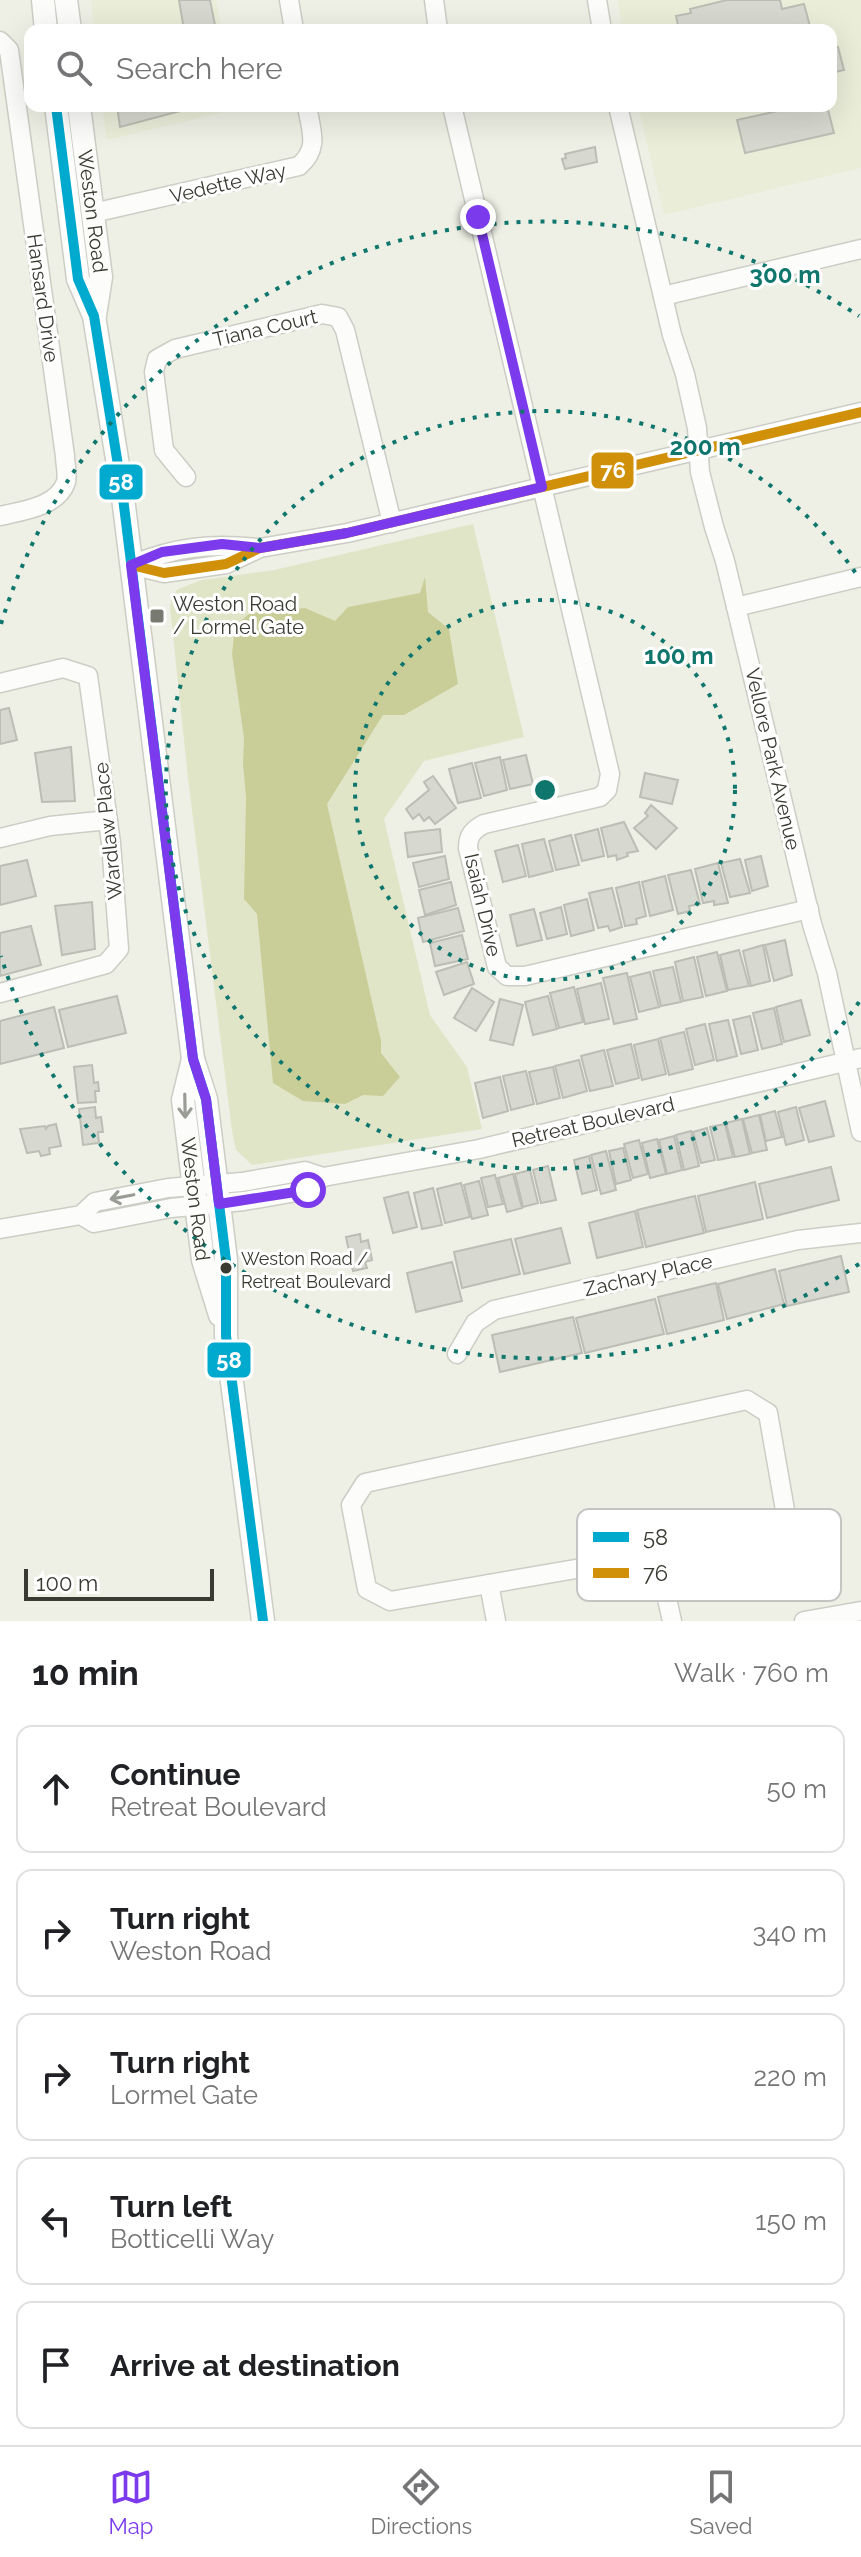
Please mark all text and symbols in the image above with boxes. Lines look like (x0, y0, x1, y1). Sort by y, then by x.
search box (24, 24, 837, 112)
icon: search (52, 46, 96, 90)
text: Search here (116, 51, 283, 86)
street label: Weston Road (73, 148, 112, 274)
street label: Vedette Way (167, 158, 289, 208)
route end (460, 199, 496, 235)
street label: Hansard Drive (22, 232, 64, 364)
text: 300 m (750, 260, 820, 289)
street label: Tiana Court (210, 304, 320, 352)
text: 200 m (669, 432, 741, 461)
line badge: 76 (590, 451, 635, 490)
text: 76 (600, 457, 626, 483)
line badge: 58 (98, 463, 144, 501)
text: 58 (108, 469, 134, 495)
place label: Weston Road / Lormel Gate (173, 592, 304, 639)
marker: Weston Road / Lormel Gate (148, 607, 166, 625)
text: 100 m (644, 641, 714, 670)
street label: Vellore Park Avenue (740, 666, 806, 852)
street label: Wardlaw Place (89, 761, 127, 901)
centre of rings (531, 776, 559, 804)
street label: Isaiah Drive (459, 851, 507, 959)
one-way arrow (177, 1092, 193, 1119)
street label: Retreat Boulevard (509, 1092, 677, 1152)
street label: Weston Road (176, 1136, 215, 1262)
route start (290, 1172, 326, 1208)
one-way arrow (110, 1190, 135, 1205)
place label: Weston Road / Retreat Boulevard (241, 1248, 391, 1292)
street label: Zachary Place (582, 1249, 715, 1301)
marker: Weston Road / Retreat Boulevard (218, 1260, 234, 1276)
line badge: 58 (206, 1341, 252, 1379)
text: 58 (216, 1347, 242, 1373)
legend (577, 1509, 841, 1601)
text: 58 (643, 1524, 668, 1550)
text: 76 (643, 1560, 668, 1586)
scale bar (24, 1565, 214, 1601)
text: 100 m (36, 1570, 98, 1596)
text: 10 min (32, 1653, 139, 1693)
text: Walk · 760 m (674, 1658, 829, 1688)
text: Continue (110, 1757, 241, 1792)
icon: ahead (34, 1767, 78, 1811)
text: 50 m (766, 1774, 827, 1804)
text: Retreat Boulevard (110, 1792, 327, 1822)
text: Turn right (110, 1901, 250, 1936)
icon: right (34, 1911, 78, 1955)
text: 340 m (752, 1918, 827, 1948)
text: Weston Road (110, 1936, 271, 1966)
text: Turn right (110, 2045, 250, 2080)
icon: right (34, 2055, 78, 2099)
text: 220 m (753, 2062, 827, 2092)
text: Lormel Gate (110, 2080, 258, 2110)
text: Turn left (110, 2189, 232, 2224)
icon: left (34, 2199, 78, 2243)
text: 150 m (755, 2206, 827, 2236)
text: Botticelli Way (110, 2224, 274, 2254)
icon: arrive (34, 2343, 78, 2387)
text: Arrive at destination (110, 2348, 400, 2383)
tab: Map (109, 2465, 153, 2539)
tab: Directions (371, 2465, 472, 2539)
tab: Saved (689, 2465, 752, 2539)

